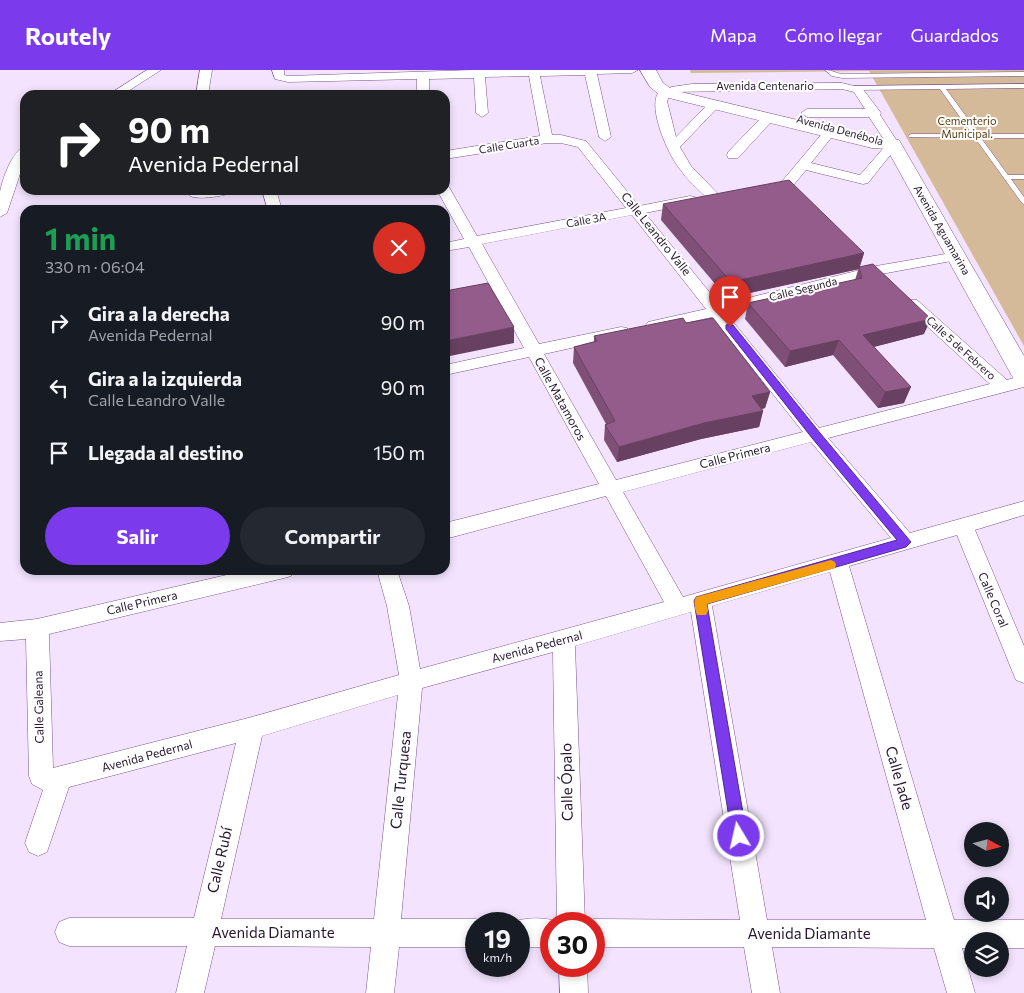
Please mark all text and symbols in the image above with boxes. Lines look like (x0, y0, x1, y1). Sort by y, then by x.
text: Routely (25, 21, 111, 50)
text: Mapa (710, 24, 757, 46)
text: Cómo llegar (785, 24, 882, 46)
text: Guardados (910, 24, 999, 46)
street label: Avenida Centenario (716, 79, 814, 92)
text: 90 m (128, 107, 210, 150)
icon: right (45, 110, 110, 175)
street label: Avenida Denébola (795, 112, 885, 147)
park label: Cementerio Municipal. (937, 114, 997, 140)
street label: Calle Cuarta (478, 133, 540, 156)
text: Avenida Pedernal (128, 150, 299, 177)
street label: Avenida Aguamarina (911, 183, 973, 277)
street label: Calle Leandro Valle (619, 189, 695, 278)
street label: Calle 3A (565, 209, 607, 230)
text: 1 min (45, 219, 116, 256)
button: close (373, 222, 425, 274)
text: 330 m · 06:04 (45, 257, 145, 276)
street label: Calle Segunda (768, 274, 838, 303)
pin (709, 276, 751, 327)
icon: arrive (716, 283, 744, 311)
text: Gira a la derecha (88, 302, 230, 325)
icon: right (45, 309, 73, 337)
text: 90 m (381, 311, 425, 334)
street label: Calle 5 de Febrero (924, 313, 999, 382)
text: Avenida Pedernal (88, 325, 213, 344)
street label: Calle Matamoros (532, 355, 589, 442)
text: Gira a la izquierda (88, 367, 242, 390)
icon: left (45, 374, 73, 402)
text: 90 m (381, 376, 425, 399)
text: Calle Leandro Valle (88, 390, 225, 409)
icon: arrive (45, 439, 73, 467)
street label: Calle Primera (698, 439, 772, 471)
text: Llegada al destino (88, 441, 244, 464)
text: 150 m (373, 441, 425, 464)
button: Salir (45, 507, 230, 565)
button: Compartir (240, 507, 425, 565)
street label: Calle Coral (976, 570, 1012, 629)
street label: Calle Primera (105, 587, 179, 617)
street label: Avenida Pedernal (490, 627, 584, 665)
street label: Calle Galeana (30, 670, 46, 744)
street label: Calle Turquesa (386, 730, 414, 830)
street label: Avenida Pedernal (100, 736, 194, 774)
street label: Calle Ópalo (555, 743, 576, 821)
street label: Calle Jade (882, 744, 918, 812)
position arrow (712, 809, 764, 861)
north arrow (964, 822, 1009, 868)
map controls (964, 822, 1009, 977)
street label: Calle Rubí (203, 824, 236, 895)
button: sound (964, 877, 1009, 922)
speed limit sign: 30 (540, 912, 605, 977)
street label: Avenida Diamante (211, 923, 335, 941)
text: 19 (484, 923, 511, 953)
street label: Avenida Diamante (747, 924, 871, 942)
button: layers (964, 932, 1009, 977)
text: km/h (483, 950, 512, 964)

